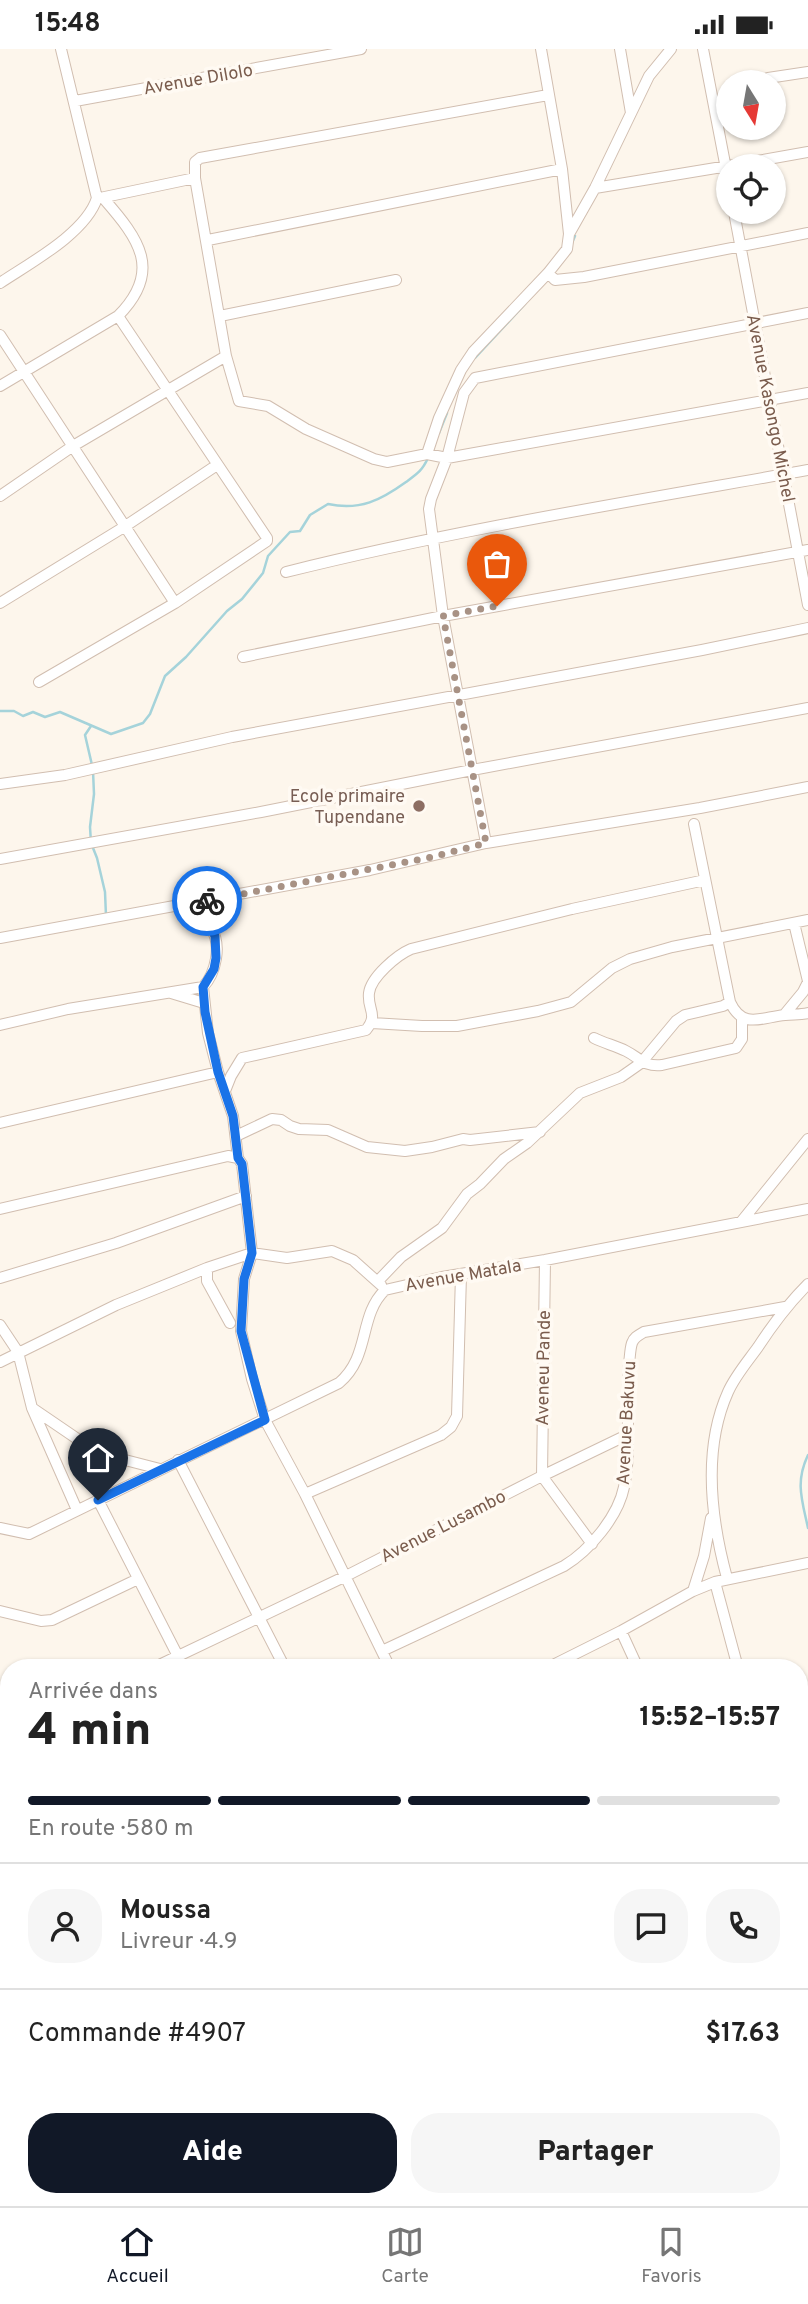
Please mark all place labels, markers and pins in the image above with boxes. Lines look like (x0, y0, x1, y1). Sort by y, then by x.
pin (467, 534, 527, 606)
place label: Ecole primaire Tupendane (290, 786, 405, 830)
marker: Ecole primaire Tupendane (411, 798, 427, 814)
pin (68, 1428, 128, 1500)

